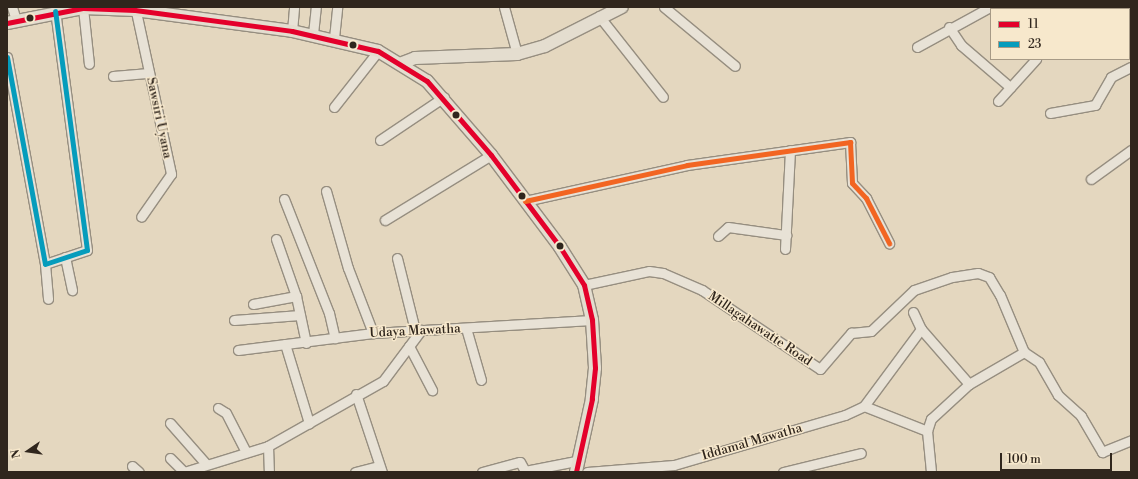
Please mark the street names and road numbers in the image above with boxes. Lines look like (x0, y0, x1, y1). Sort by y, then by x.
street label: Sawsiri Uyana (143, 76, 175, 160)
street label: Millagahawatte Road (705, 288, 815, 370)
street label: Udaya Mawatha (369, 321, 461, 341)
street label: Iddamal Mawatha (700, 420, 804, 464)

